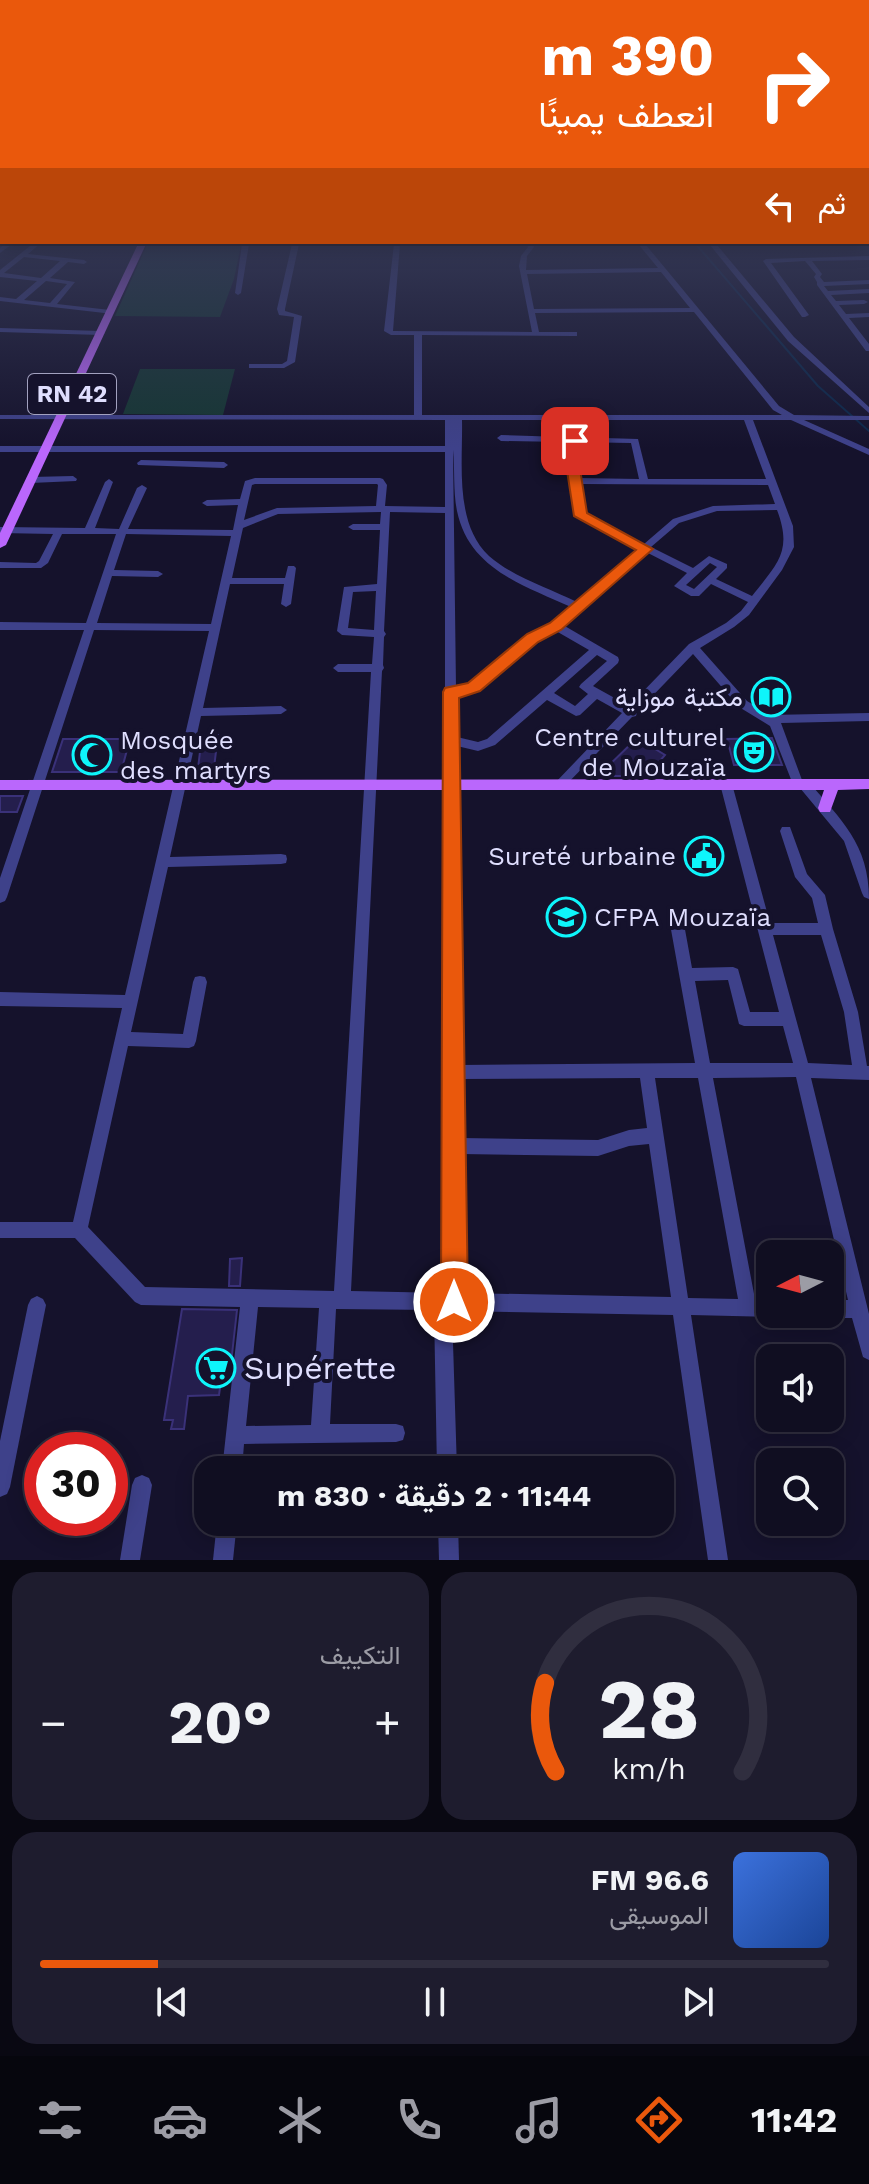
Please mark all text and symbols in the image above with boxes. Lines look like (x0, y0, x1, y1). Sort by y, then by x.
text: 390 m (541, 23, 714, 89)
icon: right (742, 32, 846, 136)
text: انعطف يمينًا (538, 94, 714, 136)
icon: left (758, 184, 802, 228)
text: ثم (818, 186, 846, 221)
road number: RN 42 (28, 374, 116, 414)
pin (541, 407, 609, 475)
icon: arrive (553, 419, 597, 463)
library icon: مكتبة موزاية (750, 676, 792, 718)
place label: مكتبة موزاية (615, 682, 743, 713)
place label: Centre culturel de Mouzaïa (534, 722, 726, 782)
place label: Mosquée des martyrs (120, 725, 271, 785)
theatre icon: Centre culturel de Mouzaïa (733, 731, 775, 773)
mosque icon: Mosquée des martyrs (71, 734, 113, 776)
public building icon: Sureté urbaine (683, 835, 725, 877)
place label: Sureté urbaine (488, 841, 676, 871)
school or university icon: CFPA Mouzaïa (545, 896, 587, 938)
place label: CFPA Mouzaïa (594, 902, 771, 932)
north arrow (756, 1240, 844, 1328)
map controls (756, 1240, 844, 1536)
position arrow (412, 1260, 496, 1344)
button: sound (756, 1344, 844, 1432)
supermarket icon: Supérette (195, 1347, 237, 1389)
place label: Supérette (244, 1349, 396, 1387)
speed limit sign: 30 (24, 1432, 128, 1536)
button: search (756, 1448, 844, 1536)
text: 11:44 · 2 دقيقة · 830 m (277, 1478, 591, 1513)
text: التكييف (320, 1640, 401, 1670)
text: 28 (598, 1661, 700, 1758)
text: 20° (168, 1687, 272, 1758)
text: − (40, 1697, 67, 1749)
text: + (374, 1697, 400, 1749)
text: km/h (612, 1752, 686, 1786)
text: 96.6 FM (591, 1862, 709, 1897)
text: الموسيقى (609, 1900, 709, 1930)
icon: previous (150, 1980, 194, 2024)
icon: pause (413, 1980, 457, 2024)
icon: next (676, 1980, 720, 2024)
icon: filters (32, 2092, 88, 2148)
icon: car (152, 2092, 208, 2148)
icon: climate (272, 2092, 328, 2148)
icon: phone (391, 2092, 447, 2148)
icon: music (511, 2092, 567, 2148)
icon: directions (631, 2092, 687, 2148)
text: 11:42 (751, 2099, 837, 2141)

